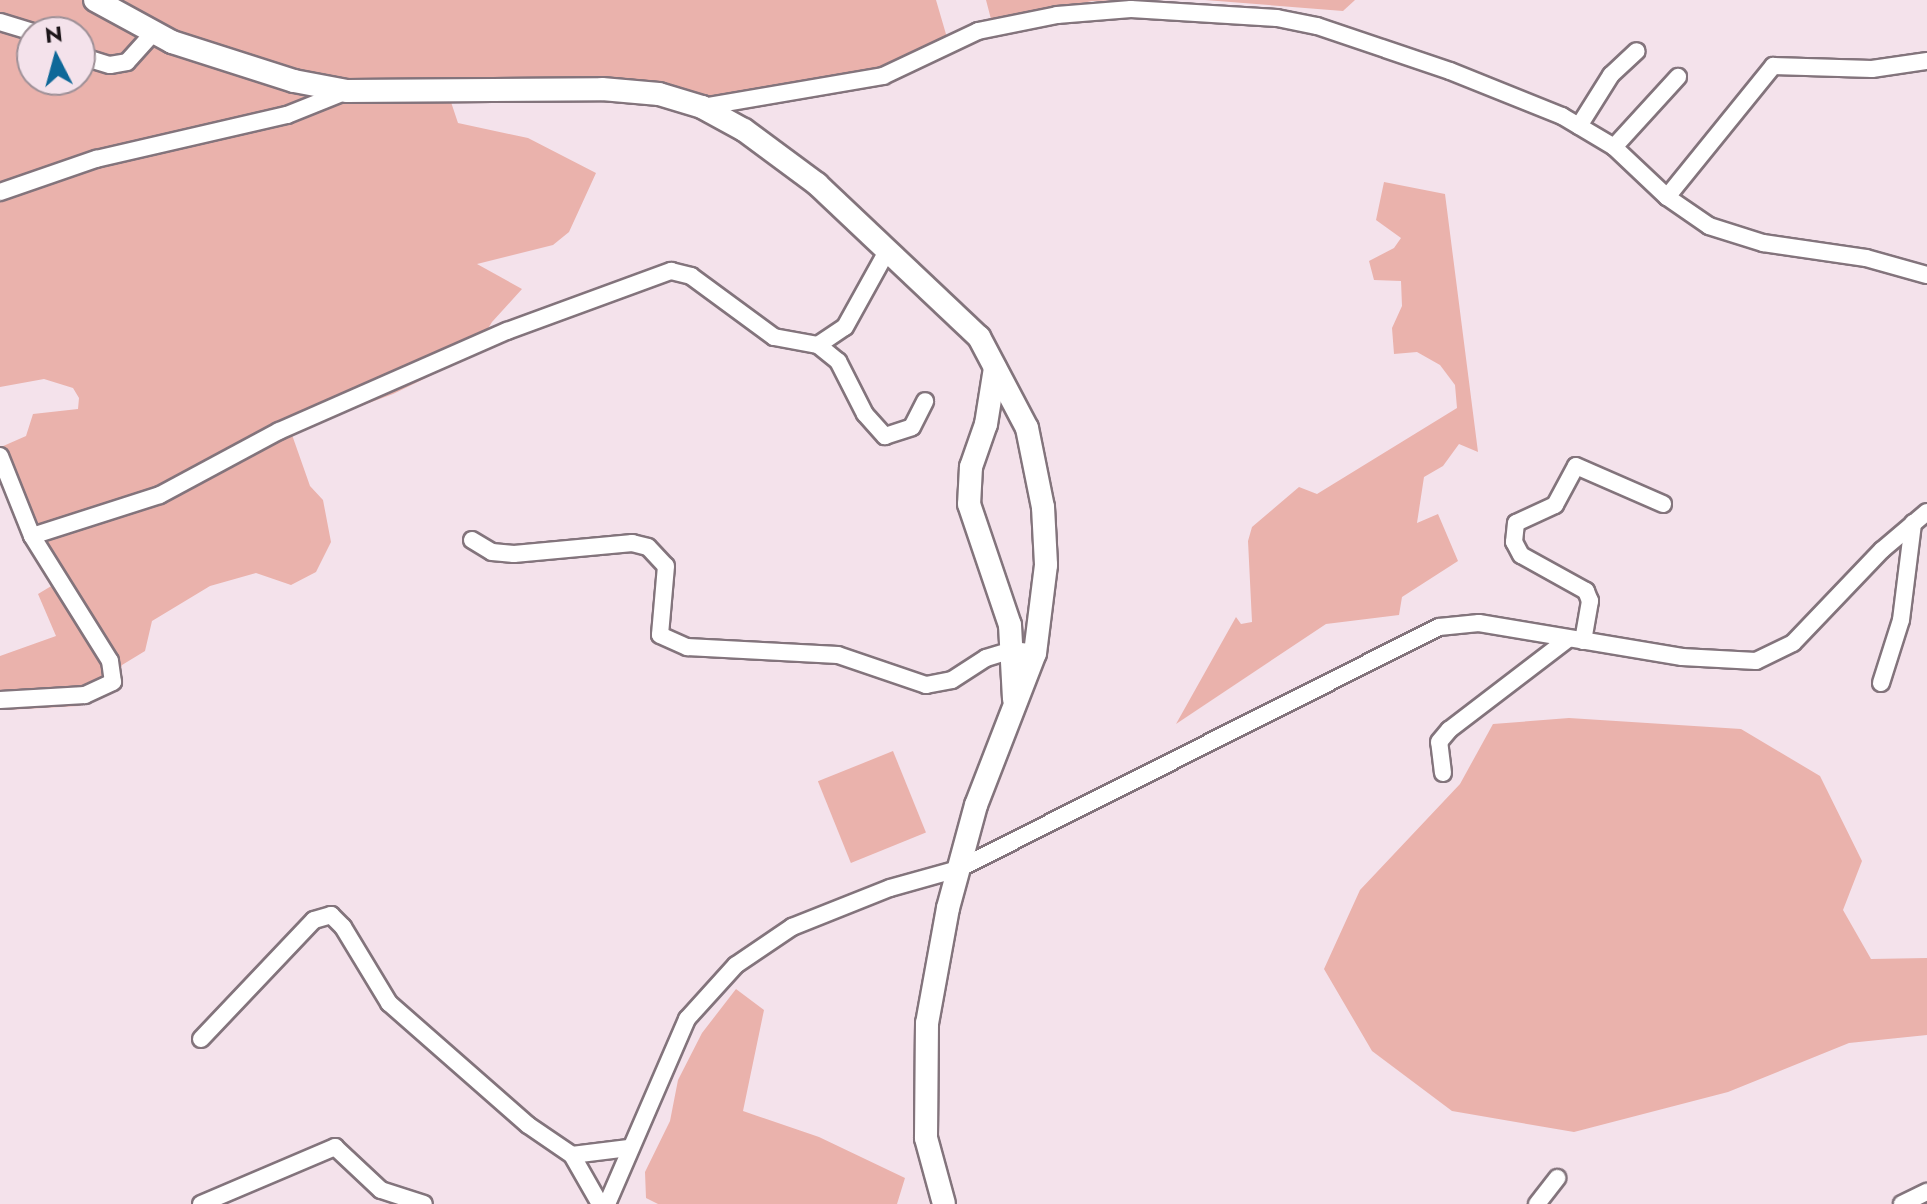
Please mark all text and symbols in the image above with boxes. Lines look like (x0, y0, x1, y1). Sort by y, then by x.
north arrow (16, 16, 96, 96)
text: N (43, 17, 64, 51)

